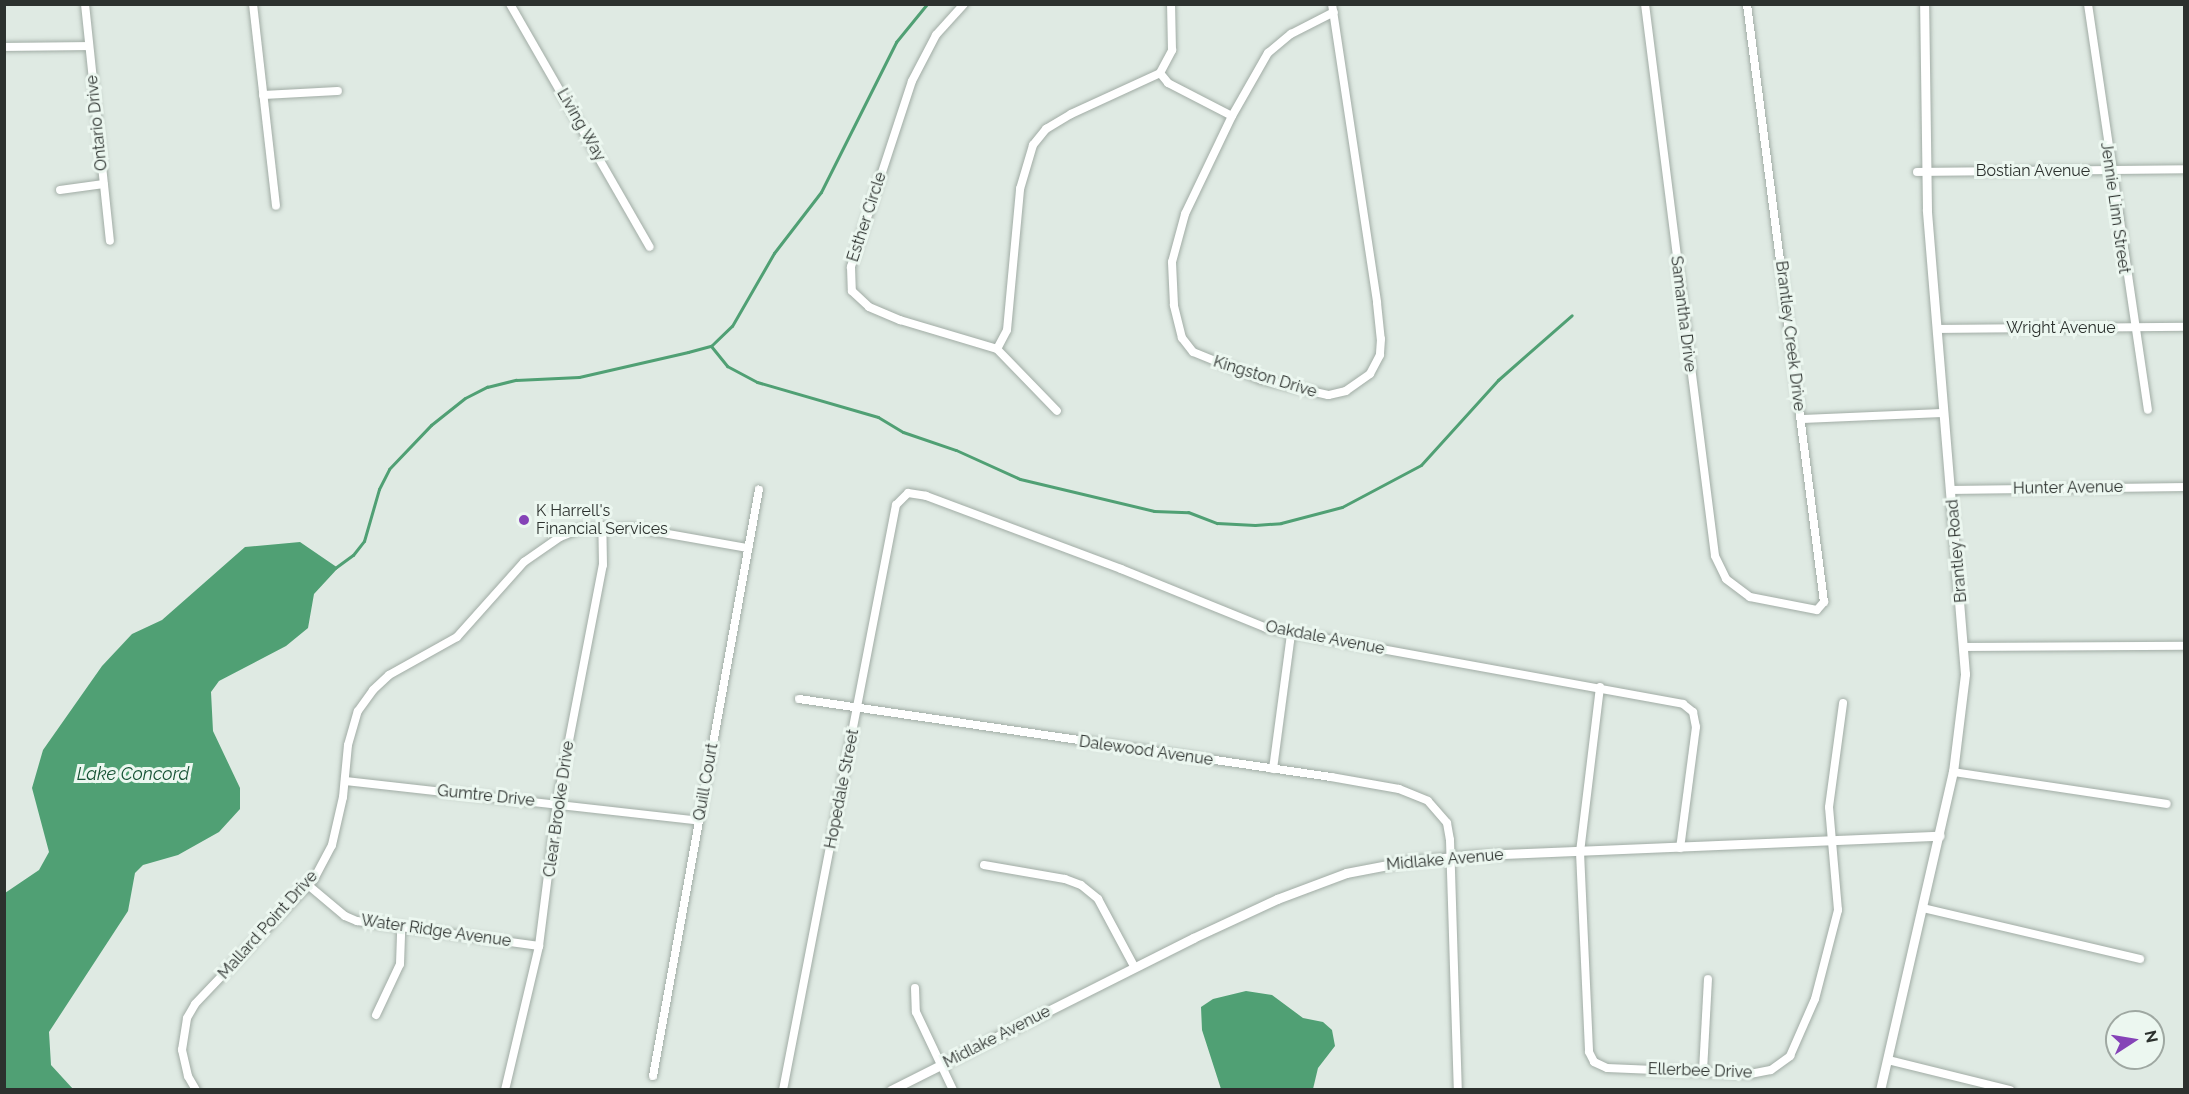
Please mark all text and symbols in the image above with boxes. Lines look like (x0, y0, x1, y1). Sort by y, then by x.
street label: Ontario Drive (82, 74, 112, 172)
street label: Living Way (552, 85, 610, 165)
street label: Jennie Linn Street (2096, 141, 2134, 275)
street label: Bostian Avenue (1975, 161, 2091, 181)
street label: Esther Circle (843, 170, 891, 264)
street label: Samantha Drive (1666, 255, 1700, 373)
street label: Brantley Creek Drive (1771, 260, 1809, 412)
street label: Wright Avenue (2006, 318, 2116, 338)
street label: Kingston Drive (1211, 352, 1319, 402)
street label: Hunter Avenue (2012, 477, 2124, 499)
street label: Brantley Road (1943, 498, 1971, 604)
place label: K Harrell's Financial Services (536, 501, 668, 539)
marker: K Harrell's Financial Services (517, 513, 531, 527)
street label: Oakdale Avenue (1264, 617, 1386, 659)
street label: Hopedale Street (821, 728, 863, 850)
street label: Dalewood Avenue (1078, 732, 1214, 770)
street label: Clear Brooke Drive (540, 739, 578, 879)
street label: Quill Court (690, 742, 722, 822)
water label: Lake Concord (77, 763, 189, 785)
street label: Gumtre Drive (436, 781, 536, 811)
street label: Midlake Avenue (1385, 845, 1505, 875)
street label: Mallard Point Drive (214, 867, 322, 983)
street label: Water Ridge Avenue (359, 911, 513, 951)
street label: Midlake Avenue (940, 1002, 1054, 1072)
north arrow (2105, 1010, 2165, 1070)
text: N (2141, 1029, 2162, 1045)
street label: Ellerbee Drive (1648, 1060, 1752, 1082)

